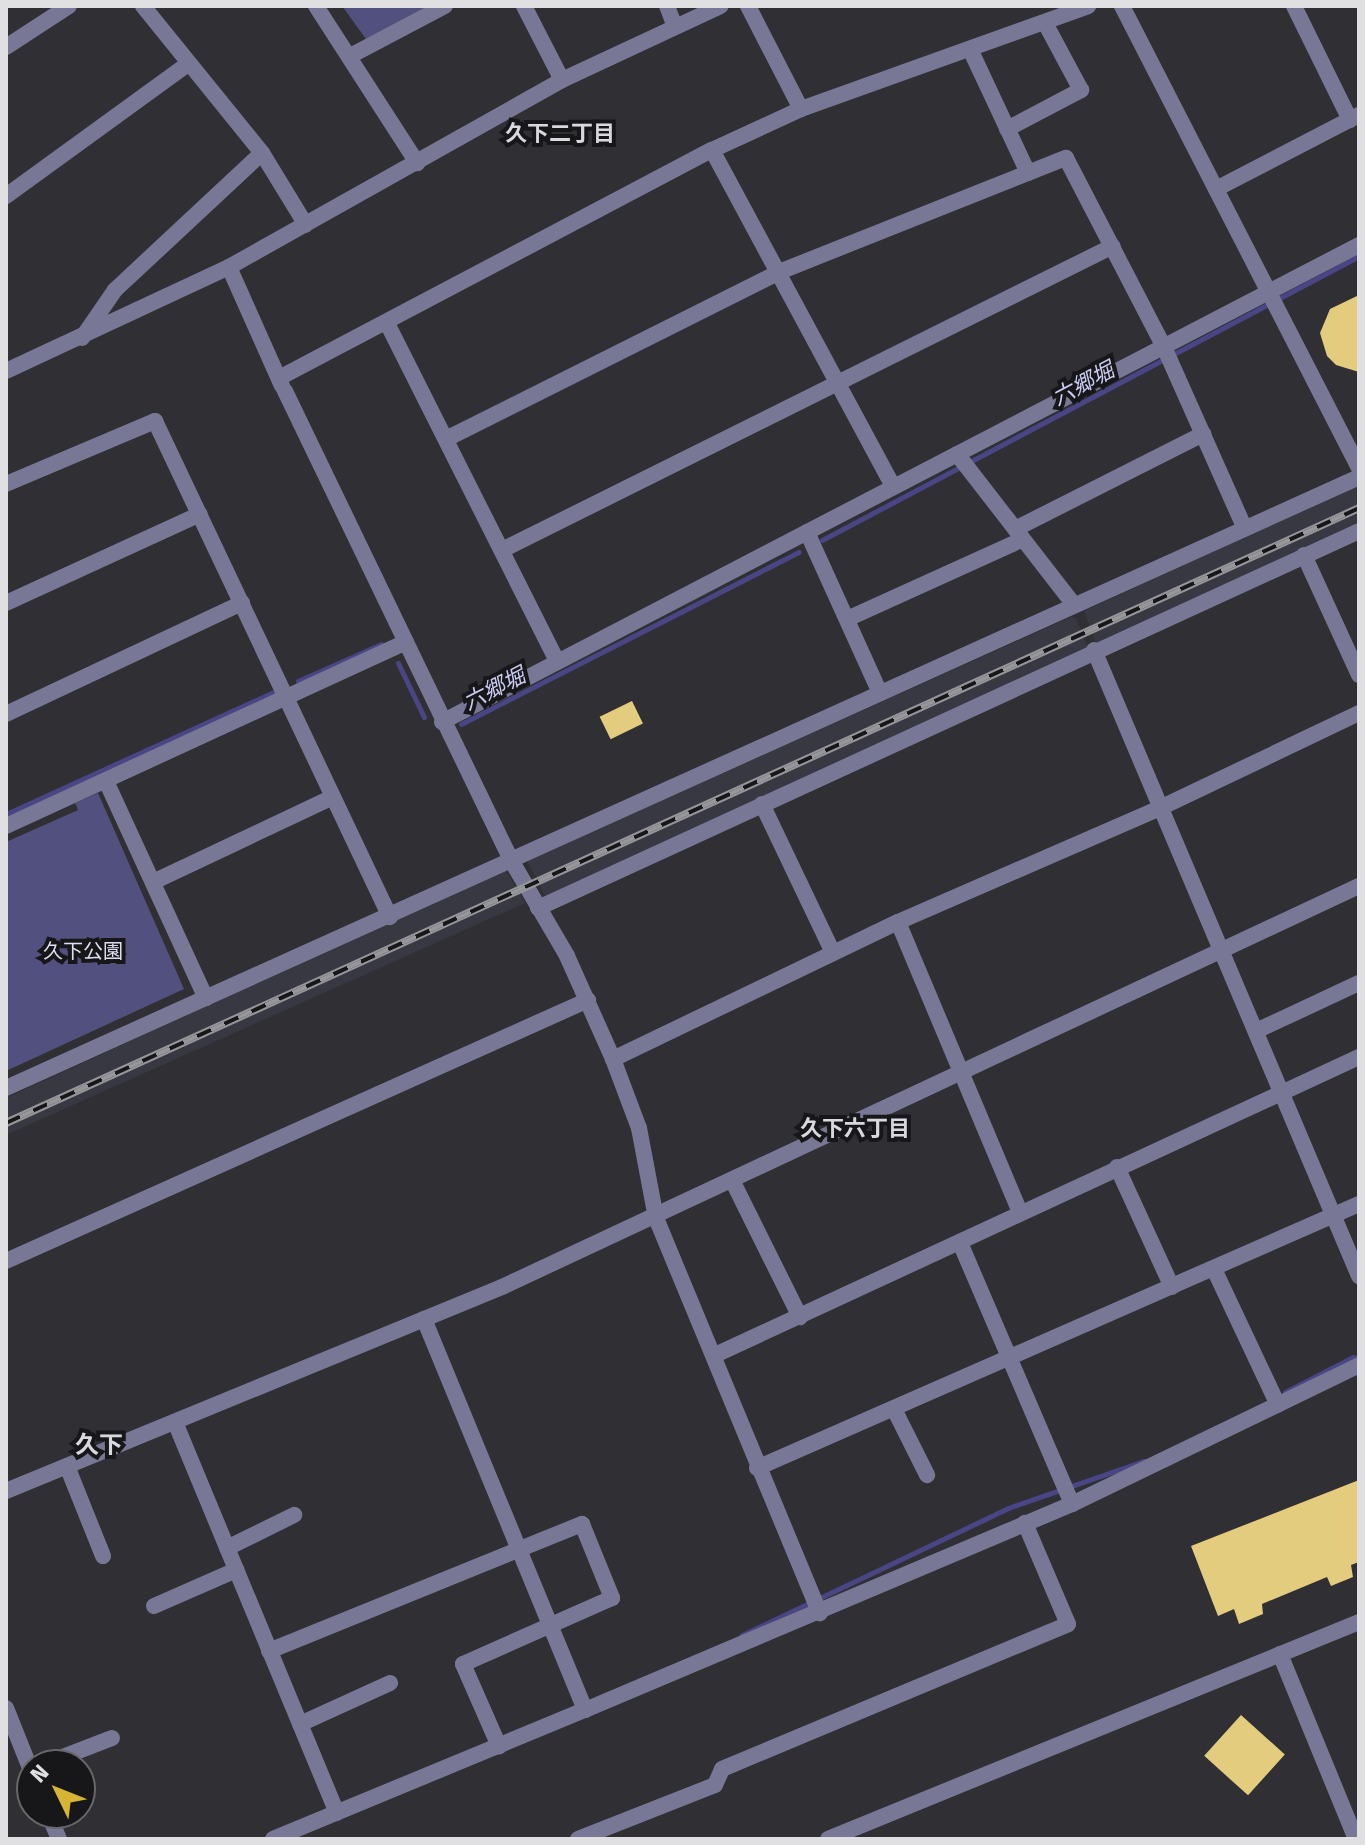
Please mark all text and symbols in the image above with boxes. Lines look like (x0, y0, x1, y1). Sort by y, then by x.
district label: 久下二丁目 (505, 121, 615, 147)
water label: 六郷堀 (1048, 357, 1118, 411)
water label: 六郷堀 (459, 662, 529, 716)
park label: 久下公園 (43, 939, 123, 963)
district label: 久下六丁目 (800, 1116, 910, 1142)
district label: 久下 (75, 1432, 123, 1460)
north arrow (16, 1749, 96, 1829)
text: N (25, 1759, 54, 1788)

